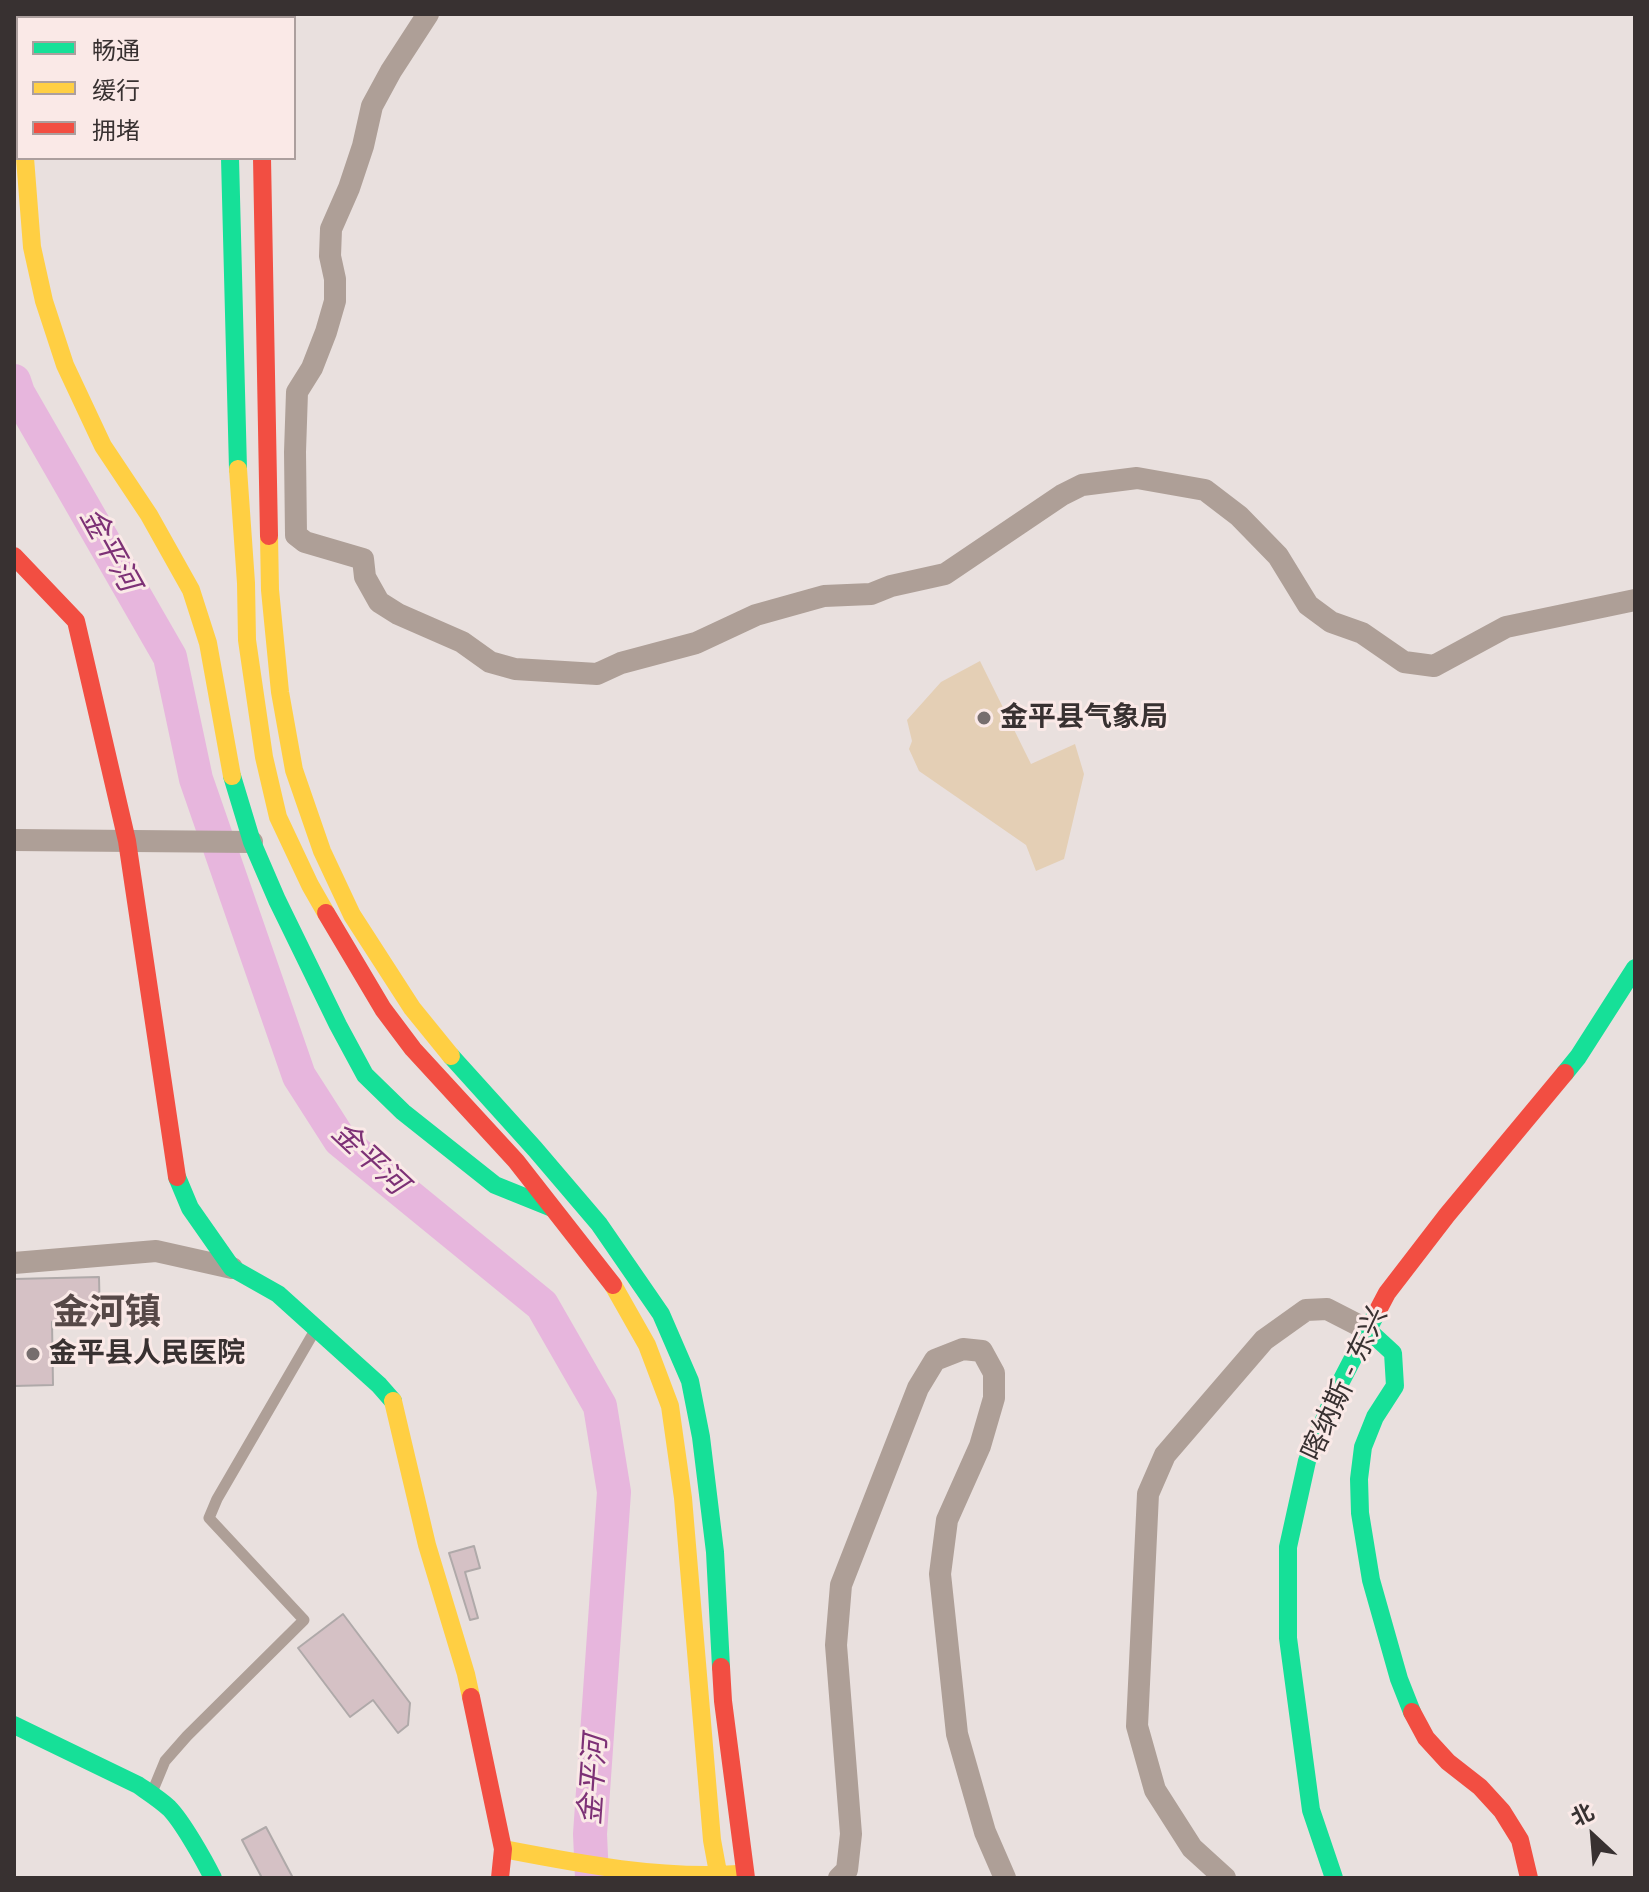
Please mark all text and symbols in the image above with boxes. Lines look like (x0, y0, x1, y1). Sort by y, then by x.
legend (16, 16, 296, 160)
text: 畅通 (92, 35, 140, 66)
text: 缓行 (92, 75, 140, 106)
text: 拥堵 (92, 115, 140, 146)
water label: 金平河 (71, 502, 147, 598)
place label: 金平县气象局 (1000, 701, 1168, 735)
marker: 金平县气象局 (975, 709, 993, 727)
water label: 金平河 (324, 1115, 414, 1203)
district label: 金河镇 (53, 1292, 161, 1336)
street label: 喀纳斯 - 东兴 (1295, 1302, 1395, 1466)
place label: 金平县人民医院 (49, 1337, 245, 1371)
marker: 金平县人民医院 (24, 1345, 42, 1363)
water label: 金平河 (573, 1734, 615, 1826)
north arrow (1553, 1796, 1633, 1876)
text: 北 (1566, 1797, 1599, 1832)

